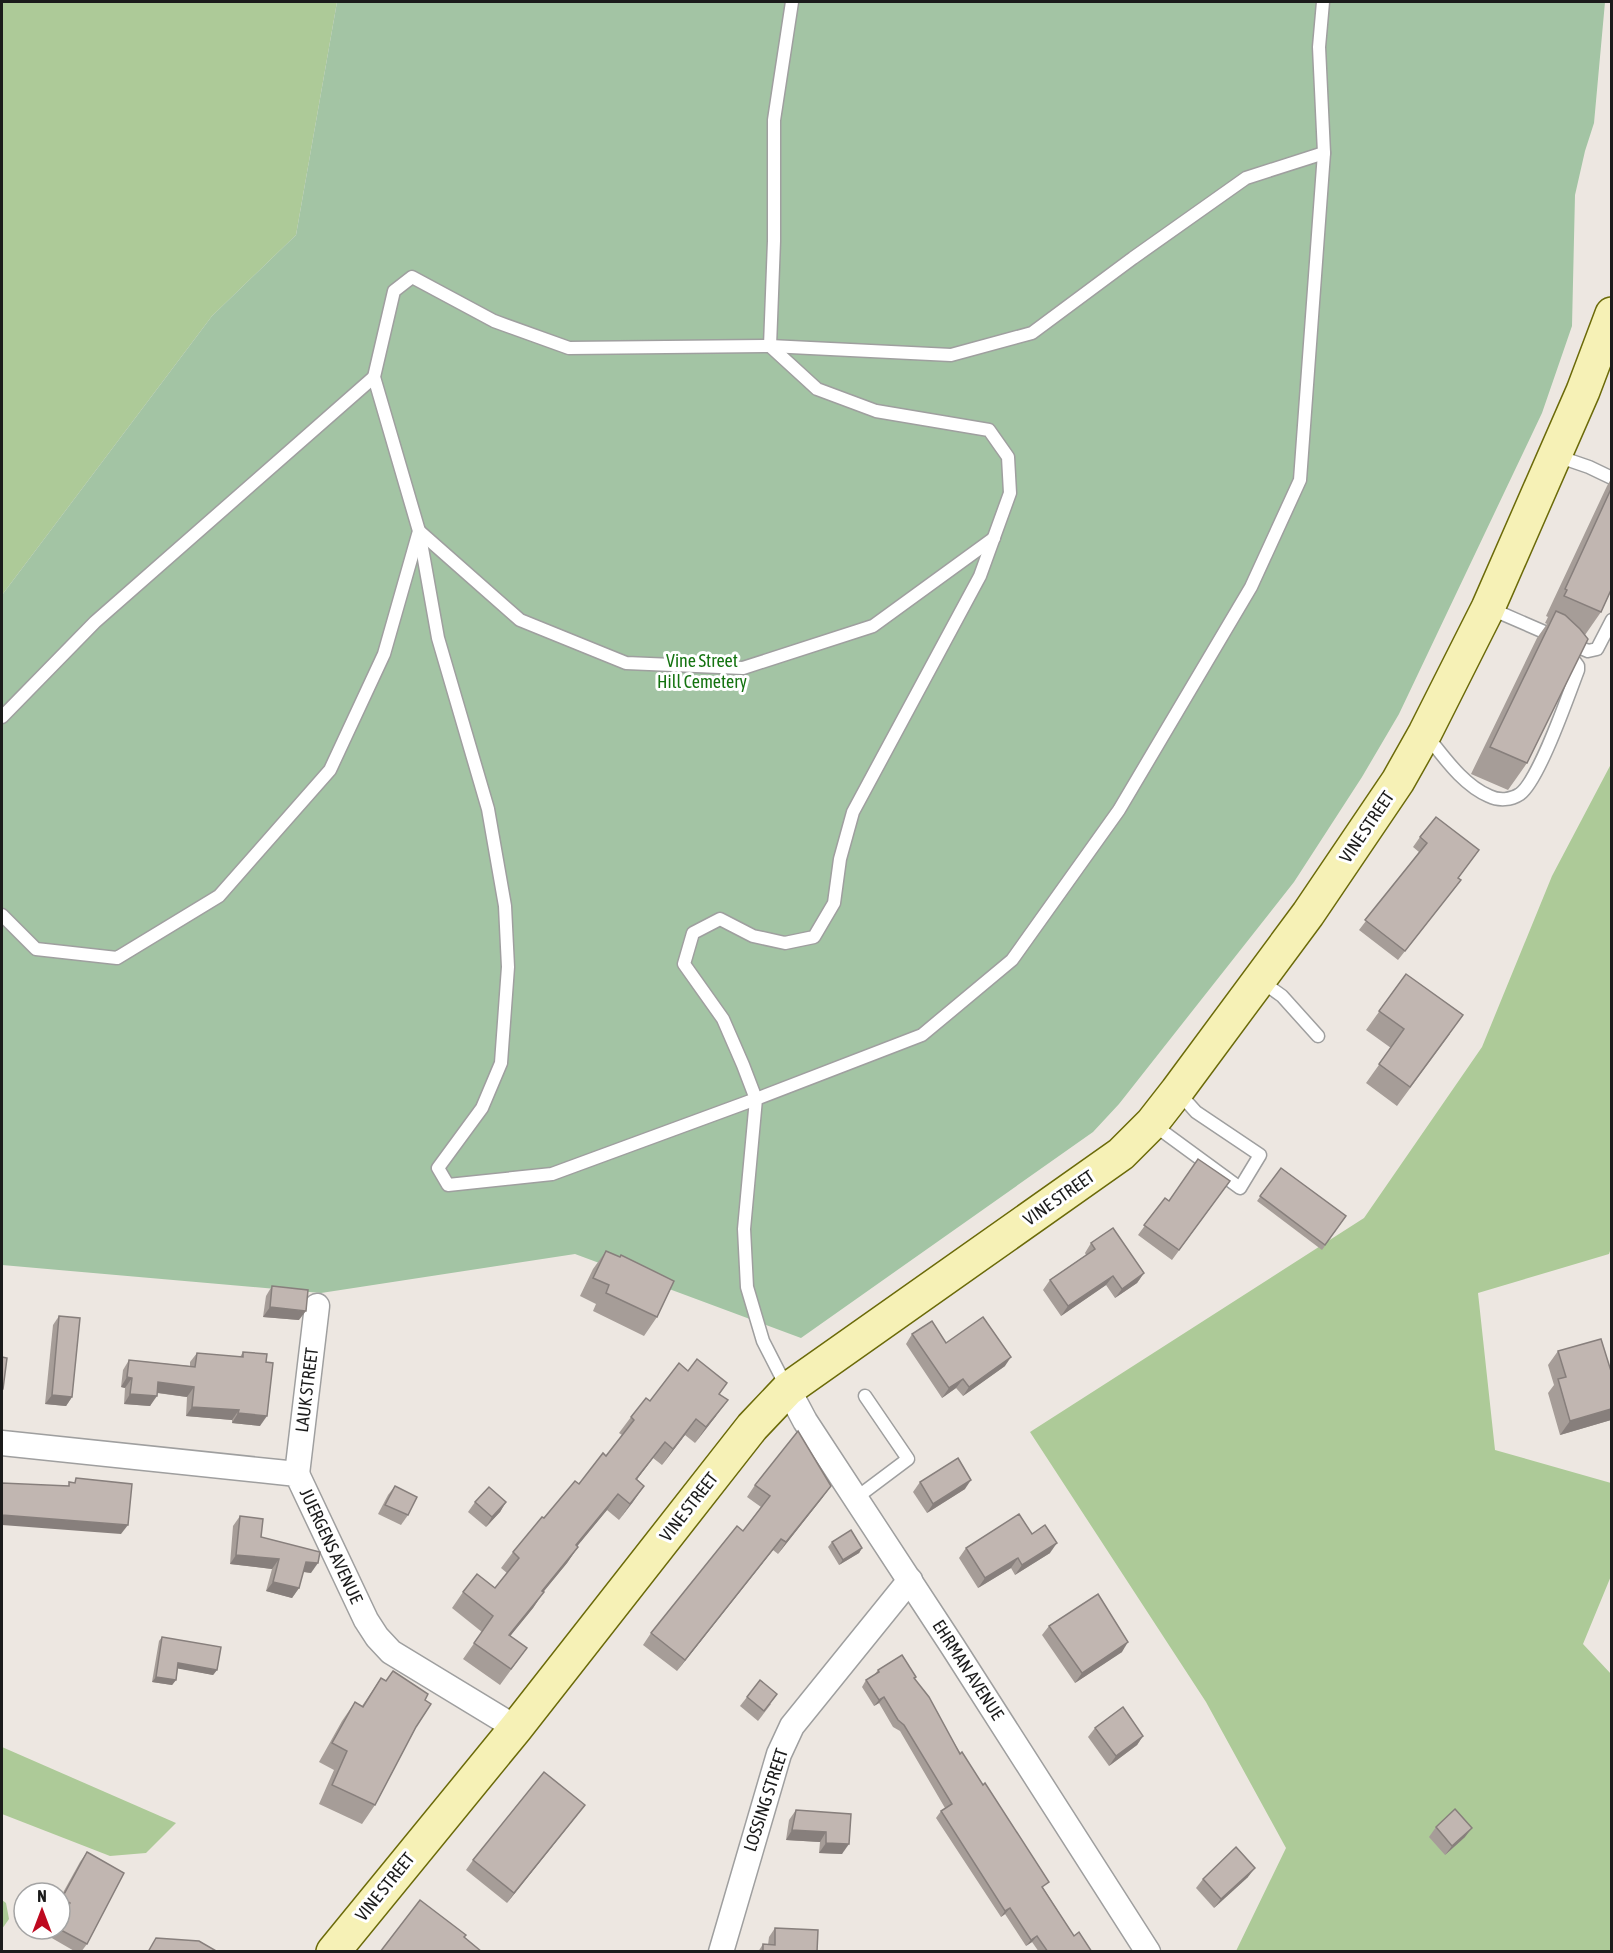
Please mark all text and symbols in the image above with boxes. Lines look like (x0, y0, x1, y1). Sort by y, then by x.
park label: Vine Street Hill Cemetery (657, 650, 747, 692)
street label: VINE STREET (1335, 787, 1398, 867)
street label: VINE STREET (1019, 1165, 1098, 1230)
street label: LAUK STREET (291, 1346, 322, 1434)
street label: VINE STREET (655, 1468, 722, 1545)
street label: JUERGENS AVENUE (296, 1485, 367, 1607)
street label: EHRMAN AVENUE (928, 1616, 1009, 1724)
street label: LOSSING STREET (739, 1746, 792, 1854)
street label: VINE STREET (351, 1848, 419, 1925)
north arrow (12, 1881, 72, 1941)
text: N (37, 1887, 47, 1905)

